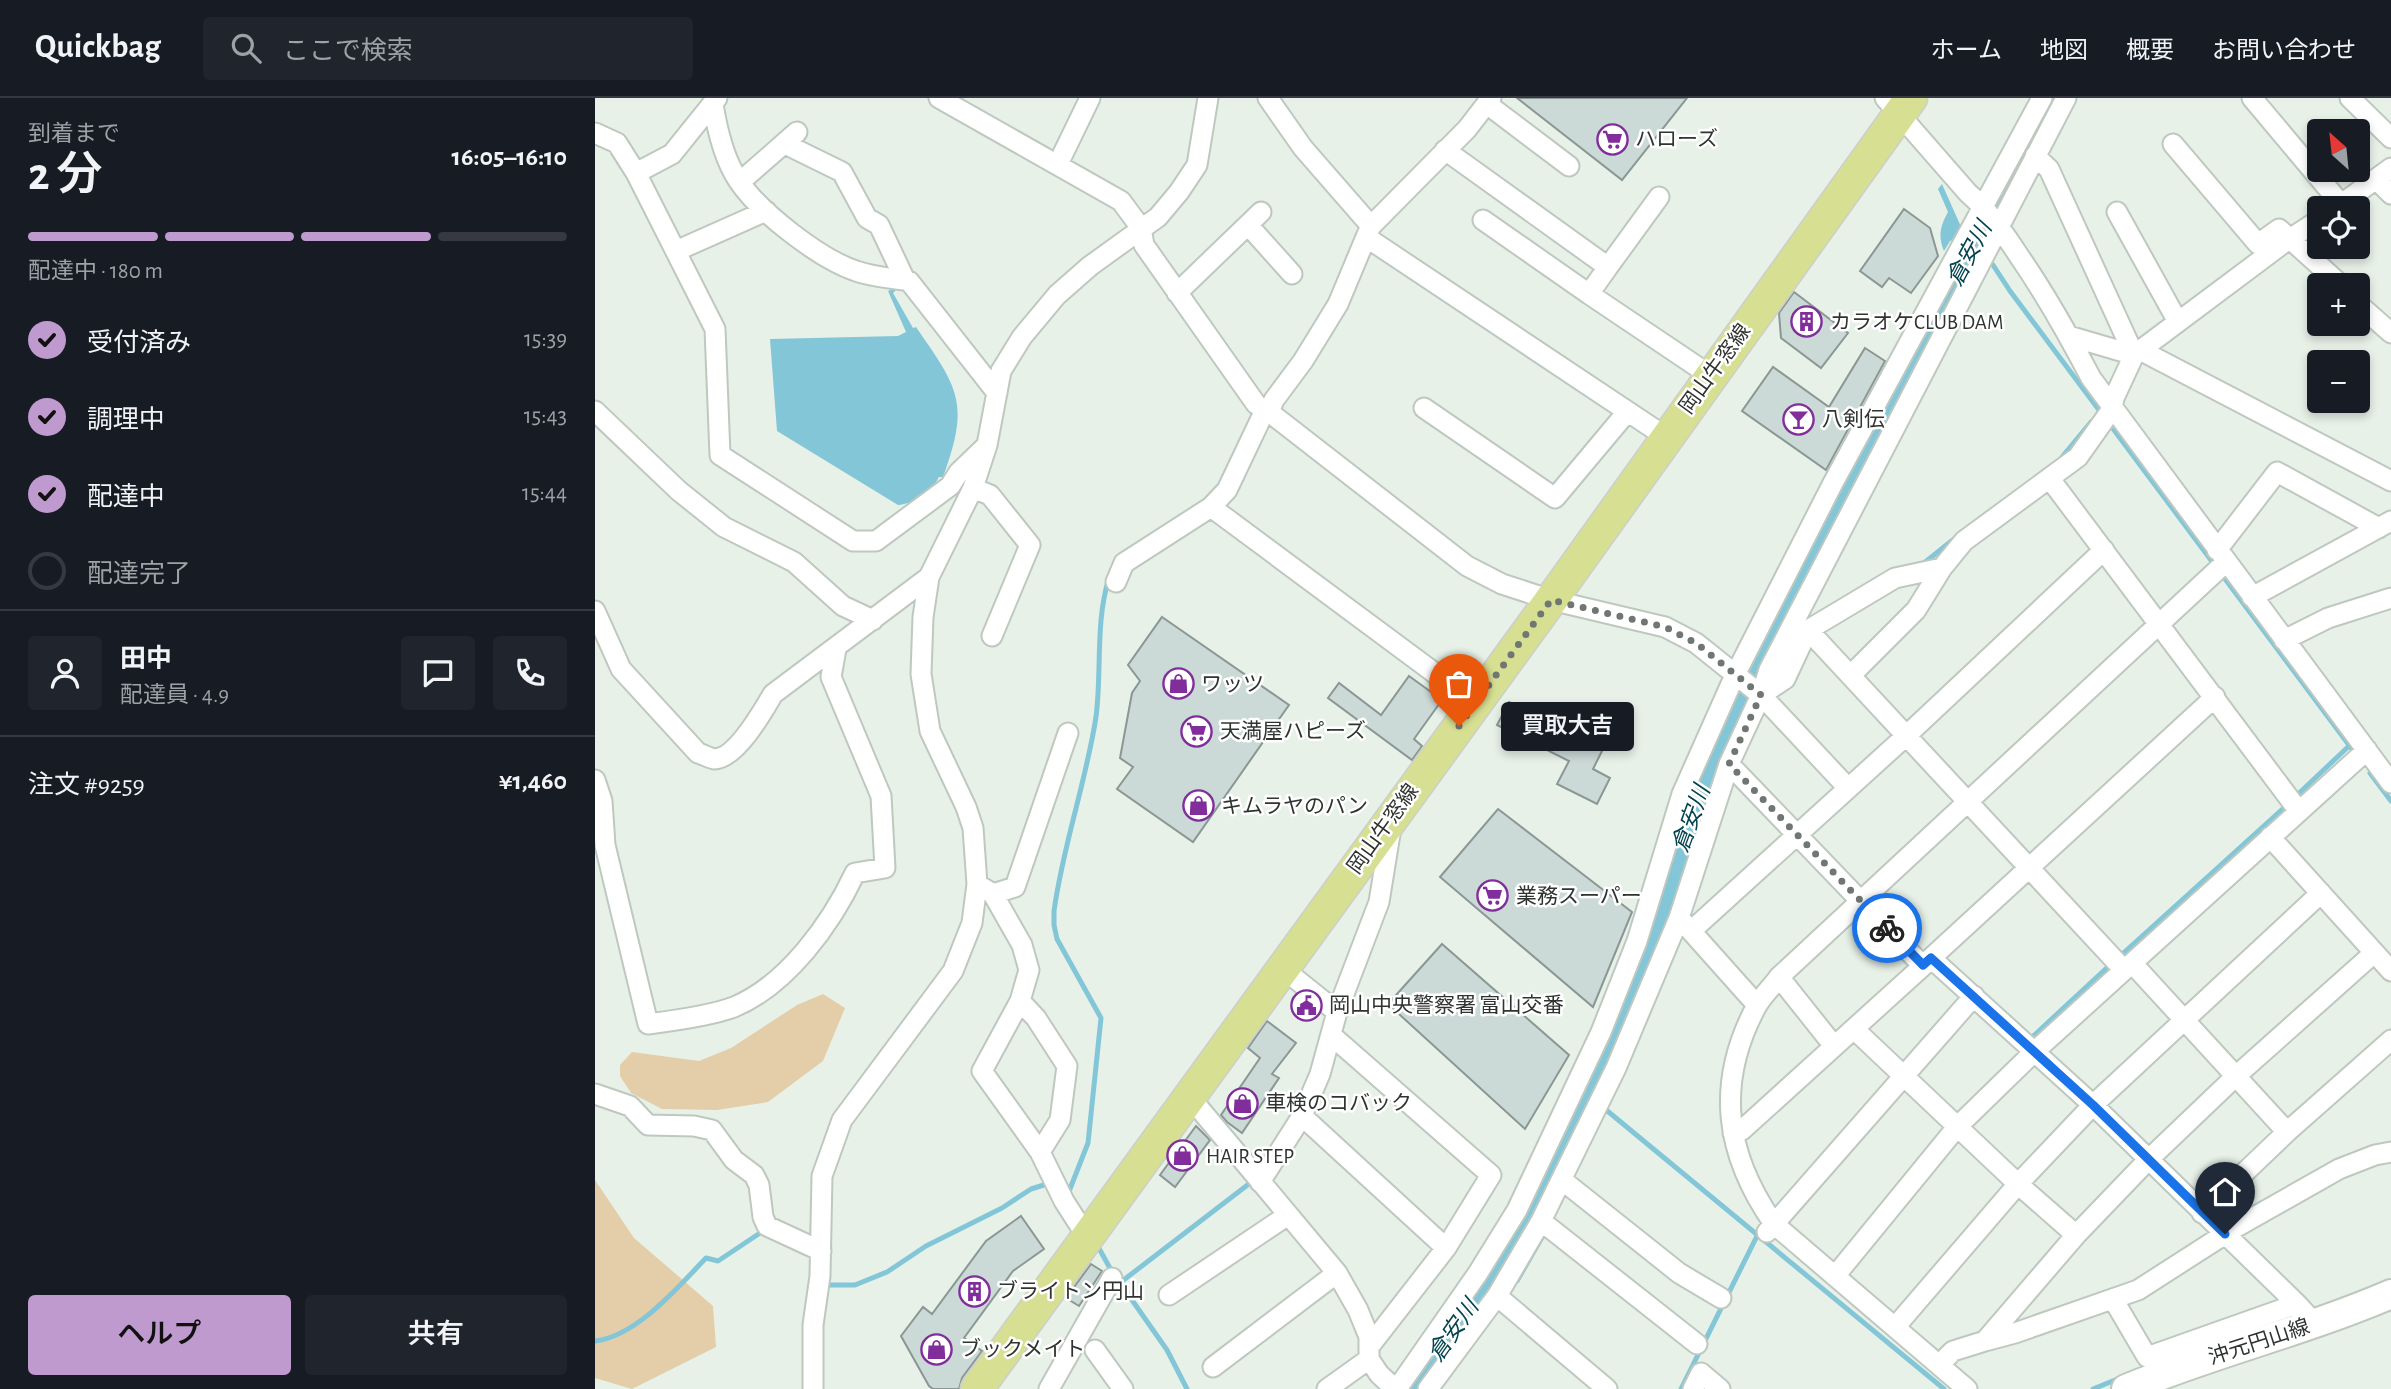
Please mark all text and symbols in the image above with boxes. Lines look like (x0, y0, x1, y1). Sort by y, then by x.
search box (203, 17, 693, 80)
icon: search (227, 29, 265, 67)
text: Quickbag (35, 31, 161, 64)
text: ここで検索 (283, 38, 413, 64)
text: ホーム (1931, 39, 2002, 63)
text: 地図 (2040, 39, 2088, 63)
text: 概要 (2126, 39, 2174, 63)
text: お問い合わせ (2212, 39, 2356, 63)
north arrow (2307, 119, 2369, 182)
map controls (2307, 119, 2370, 413)
supermarket icon: ハローズ (1595, 122, 1629, 156)
text: 到着まで (28, 123, 120, 146)
place label: ハローズ (1635, 127, 1718, 150)
text: 16:05–16:10 (452, 144, 567, 170)
text: 2 分 (28, 152, 103, 198)
button: locate (2307, 196, 2370, 259)
water label: 倉安川 (1942, 215, 1998, 290)
text: 配達中 · 180 m (28, 260, 163, 283)
button: + (2307, 273, 2370, 336)
building icon: カラオケCLUB DAM (1790, 305, 1824, 339)
place label: カラオケCLUB DAM (1830, 312, 2004, 333)
street label: 岡山牛窓線 (1675, 320, 1754, 418)
icon: check (28, 321, 66, 359)
text: 15:39 (524, 328, 567, 351)
text: 受付済み (87, 330, 191, 356)
button: − (2307, 350, 2370, 413)
icon: check (28, 398, 66, 436)
bar icon: 八剣伝 (1782, 402, 1816, 436)
text: 15:43 (524, 405, 567, 428)
text: 調理中 (87, 407, 165, 433)
place label: 八剣伝 (1822, 408, 1885, 430)
icon: check (28, 475, 66, 513)
text: 15:44 (522, 482, 567, 505)
text: 配達中 (87, 484, 165, 510)
text: 配達完了 (87, 561, 191, 587)
button: person (28, 636, 102, 710)
button: chat (401, 636, 475, 710)
button: phone (493, 636, 567, 710)
text: 田中 (120, 646, 172, 672)
pin (1429, 654, 1489, 726)
icon: bag (1440, 665, 1478, 703)
shop icon: ワッツ (1161, 667, 1195, 701)
place label: ワッツ (1201, 674, 1264, 695)
text: 配達員 · 4.9 (120, 684, 229, 707)
callout: 買取大吉 (1501, 702, 1634, 750)
supermarket icon: 天満屋ハピーズ (1180, 714, 1214, 748)
text: 買取大吉 (1522, 715, 1614, 738)
place label: 天満屋ハピーズ (1220, 719, 1366, 742)
text: ¥1,460 (499, 768, 567, 794)
text: 注文 #9259 (28, 772, 145, 798)
water label: 倉安川 (1668, 779, 1716, 855)
street label: 岡山牛窓線 (1343, 780, 1422, 878)
shop icon: キムラヤのパン (1181, 789, 1215, 823)
place label: キムラヤのパン (1221, 795, 1368, 817)
supermarket icon: 業務スーパー (1476, 879, 1510, 913)
place label: 業務スーパー (1516, 885, 1642, 907)
courier (1852, 893, 1922, 963)
icon: bike (1868, 909, 1906, 947)
public building icon: 岡山中央警察署 富山交番 (1289, 988, 1323, 1022)
place label: 岡山中央警察署 富山交番 (1329, 994, 1563, 1016)
shop icon: 車検のコバック (1225, 1086, 1259, 1120)
place label: 車検のコバック (1265, 1092, 1412, 1114)
shop icon: HAIR STEP (1166, 1139, 1200, 1173)
place label: HAIR STEP (1206, 1146, 1294, 1167)
pin (2195, 1162, 2255, 1234)
icon: home (2206, 1173, 2244, 1211)
building icon: ブライトン円山 (957, 1274, 991, 1308)
place label: ブライトン円山 (997, 1279, 1144, 1302)
water label: 倉安川 (1423, 1293, 1485, 1366)
button: ヘルプ (28, 1295, 291, 1375)
button: 共有 (305, 1295, 567, 1375)
street label: 沖元円山線 (2206, 1315, 2312, 1368)
shop icon: ブックメイト (920, 1332, 954, 1366)
place label: ブックメイト (960, 1337, 1085, 1360)

